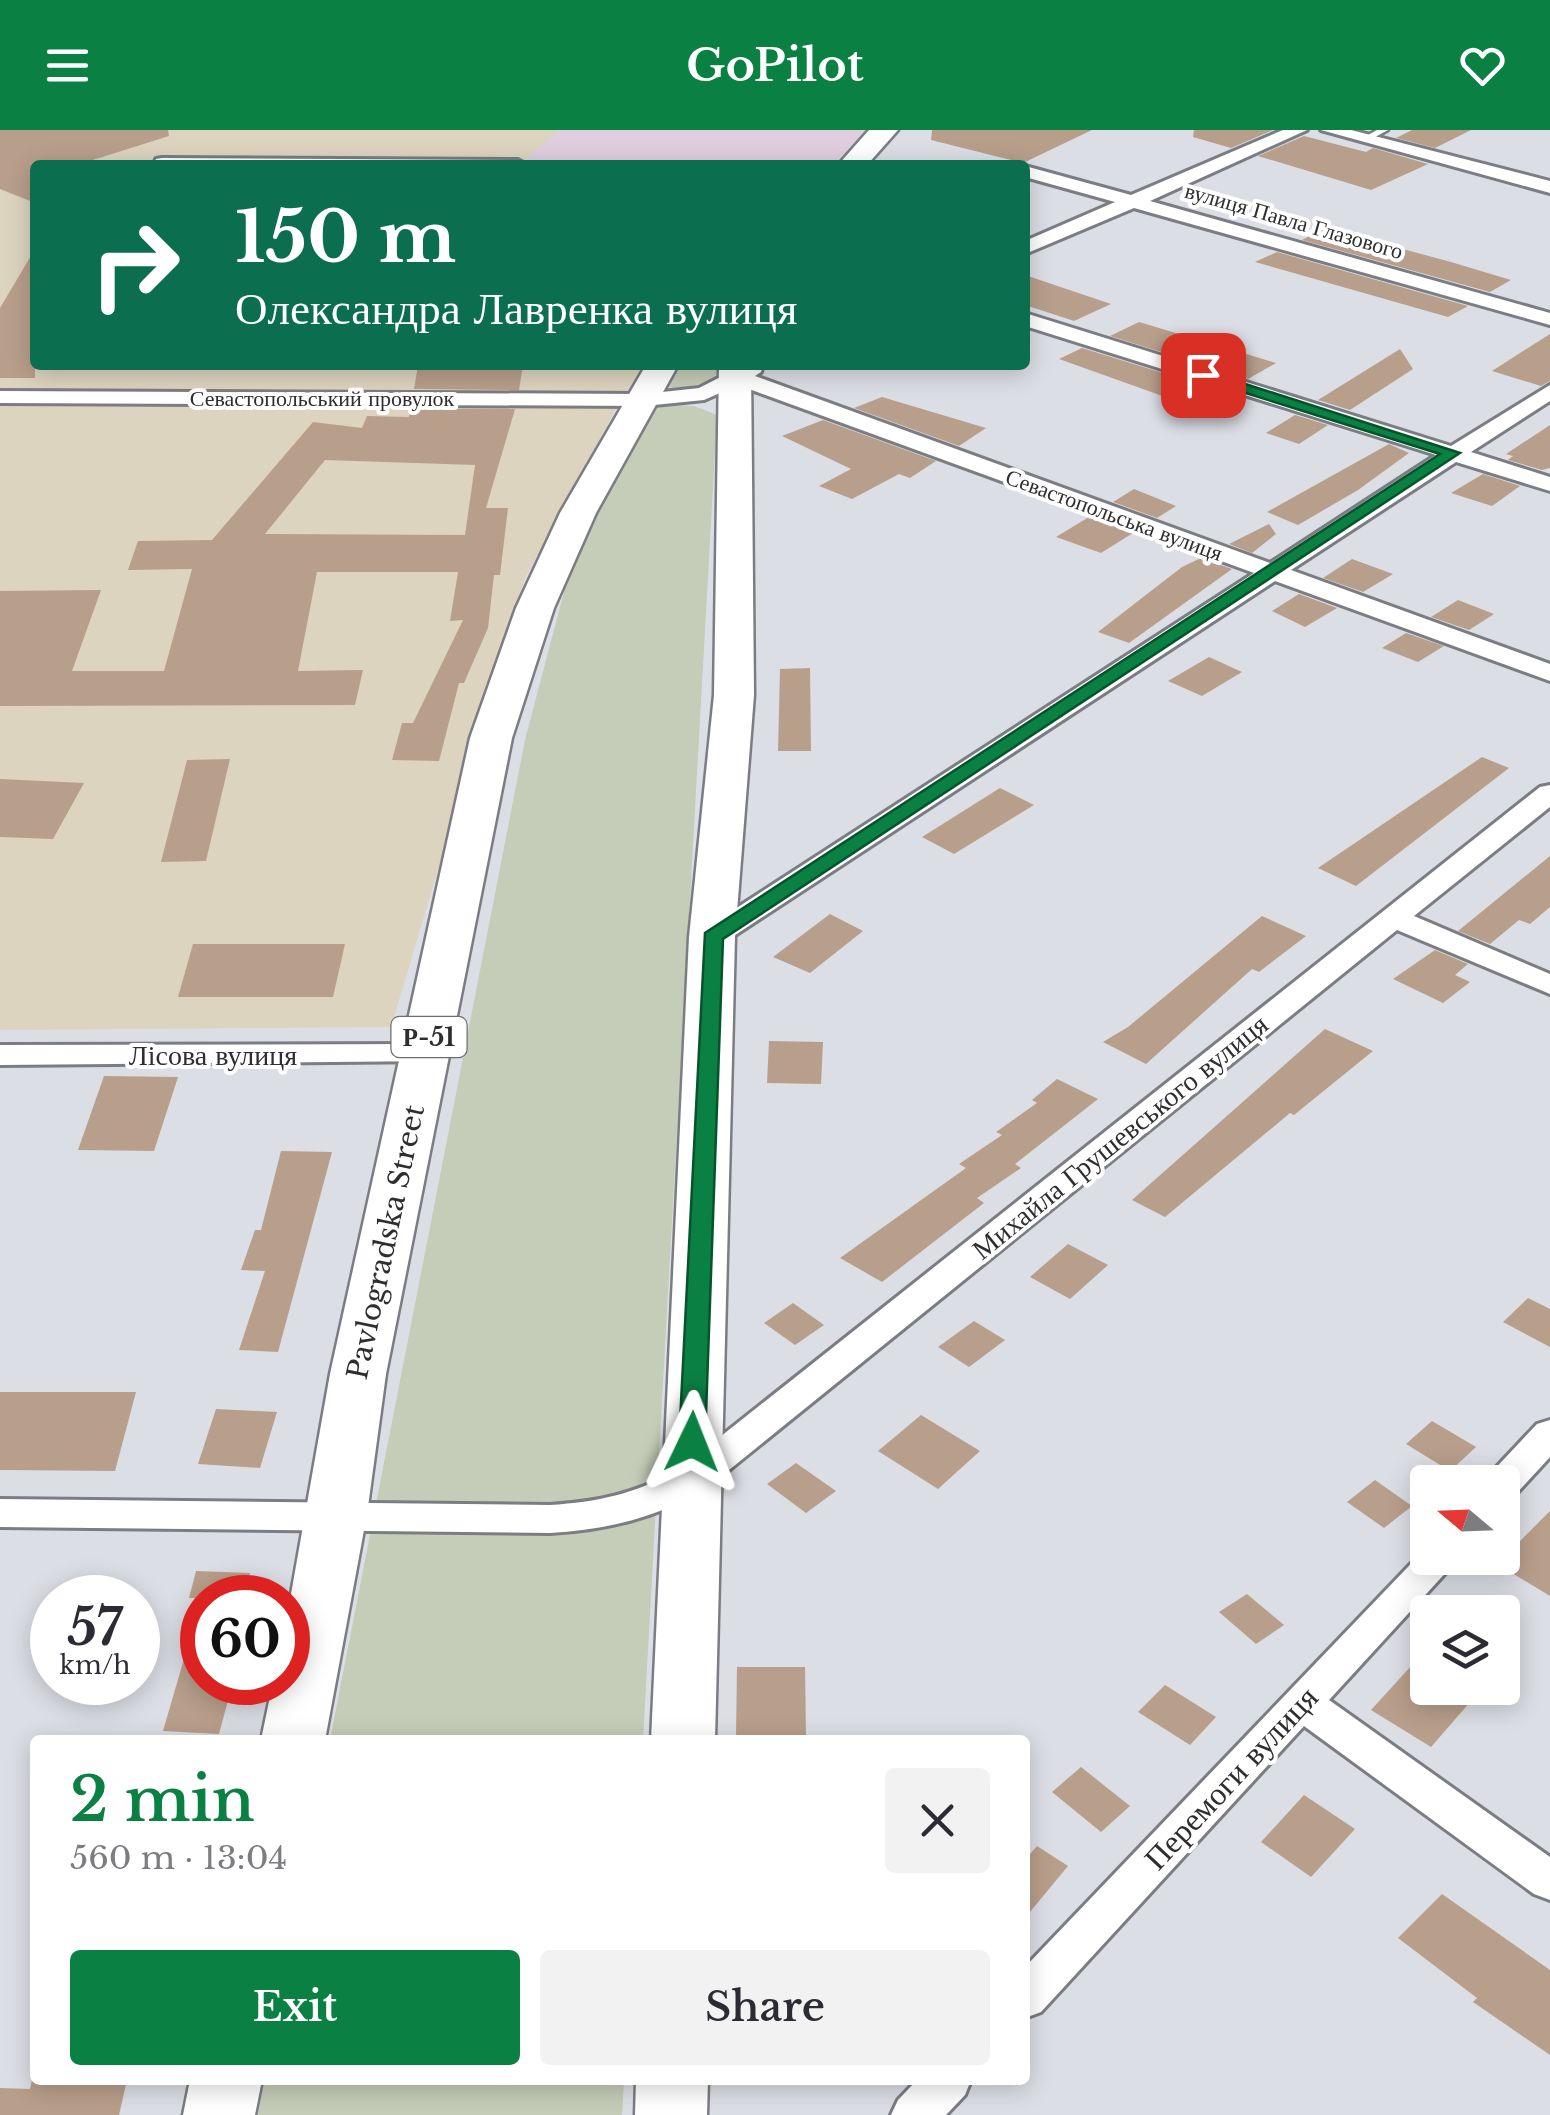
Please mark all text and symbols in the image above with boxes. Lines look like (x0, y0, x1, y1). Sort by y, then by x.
text: GoPilot (686, 37, 864, 93)
icon: menu (40, 38, 95, 93)
icon: heart (1455, 38, 1510, 93)
street label: вулиця Павла Глазового (1182, 177, 1406, 265)
text: 150 m (235, 194, 456, 281)
icon: right (70, 200, 200, 330)
text: Олександра Лавренка вулиця (235, 280, 797, 336)
pin (1161, 333, 1246, 418)
icon: arrive (1176, 348, 1231, 403)
street label: Севастопольський провулок (190, 385, 455, 412)
street label: Севастопольська вулиця (1002, 463, 1226, 567)
street label: Михайла Грушевського вулиця (965, 1007, 1275, 1267)
road number: Р-51 (392, 1017, 466, 1057)
street label: Лісова вулиця (129, 1038, 297, 1073)
street label: Pavlogradska Street (340, 1101, 432, 1383)
position arrow (640, 1390, 744, 1494)
north arrow (1410, 1465, 1520, 1575)
map controls (1410, 1465, 1520, 1705)
speed limit sign: 60 (180, 1575, 310, 1705)
button: layers (1410, 1595, 1520, 1705)
text: 57 (67, 1596, 123, 1659)
text: km/h (60, 1650, 130, 1681)
street label: Перемоги вулиця (1136, 1678, 1327, 1878)
text: 2 min (70, 1763, 255, 1837)
button: close (885, 1768, 990, 1873)
text: 560 m · 13:04 (70, 1838, 287, 1878)
button: Exit (70, 1950, 520, 2065)
button: Share (540, 1950, 990, 2065)

